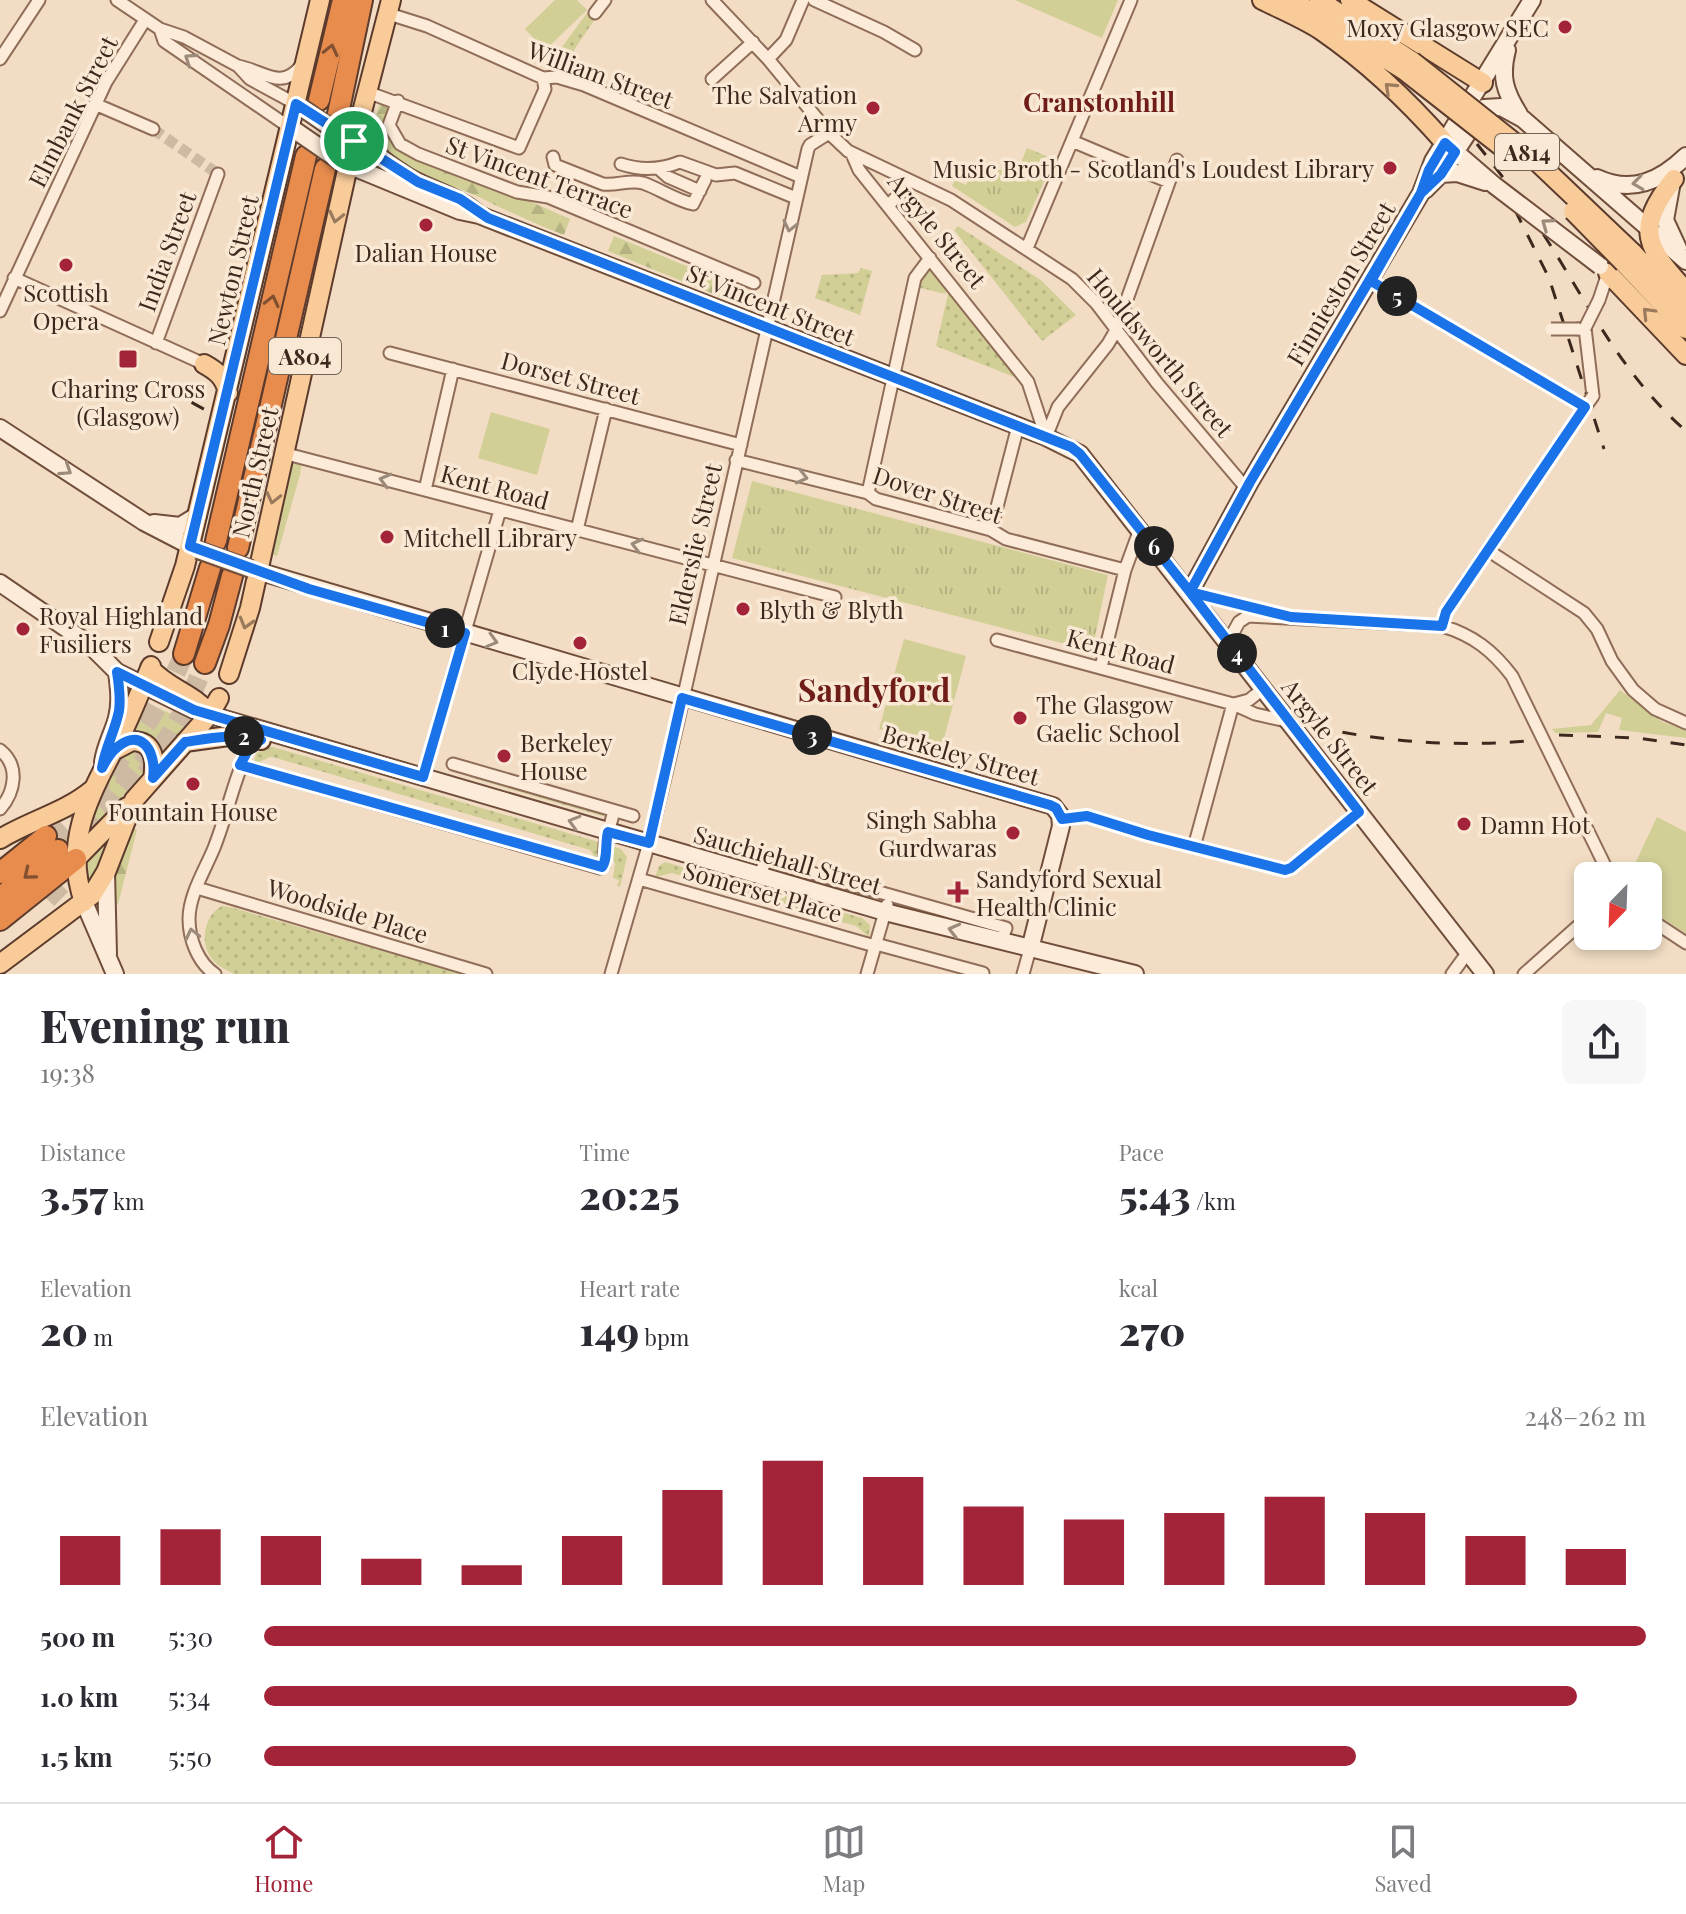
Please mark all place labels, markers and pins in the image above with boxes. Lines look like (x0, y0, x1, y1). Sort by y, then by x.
place label: Moxy Glasgow SEC (1346, 11, 1549, 43)
marker: Moxy Glasgow SEC (1556, 18, 1574, 36)
place label: The Salvation Army (712, 78, 857, 138)
marker: The Salvation Army (864, 99, 882, 117)
pin (320, 107, 388, 175)
place label: Music Broth - Scotland's Loudest Library (933, 152, 1374, 184)
marker: Music Broth - Scotland's Loudest Library (1381, 159, 1399, 177)
marker: Dalian House (417, 216, 435, 234)
place label: Dalian House (354, 236, 498, 268)
marker: Scottish Opera (57, 256, 75, 274)
place label: Scottish Opera (23, 276, 109, 336)
pin: 5 (1377, 276, 1417, 316)
marker: Charing Cross (Glasgow) (117, 348, 139, 370)
place label: Charing Cross (Glasgow) (51, 372, 205, 432)
place label: Mitchell Library (403, 521, 577, 553)
pin: 6 (1134, 526, 1174, 566)
marker: Mitchell Library (378, 528, 396, 546)
place label: Blyth & Blyth (759, 593, 904, 625)
place label: Royal Highland Fusiliers (39, 599, 203, 659)
marker: Blyth & Blyth (734, 600, 752, 618)
pin: 1 (425, 608, 465, 648)
marker: Royal Highland Fusiliers (14, 620, 32, 638)
pin: 4 (1217, 633, 1257, 673)
marker: Clyde Hostel (571, 634, 589, 652)
place label: Clyde Hostel (512, 654, 648, 686)
place label: The Glasgow Gaelic School (1036, 688, 1180, 748)
marker: The Glasgow Gaelic School (1011, 709, 1029, 727)
pin: 3 (792, 715, 832, 755)
pin: 2 (224, 716, 264, 756)
place label: Berkeley House (520, 726, 613, 786)
marker: Berkeley House (495, 747, 513, 765)
marker: Fountain House (184, 775, 202, 793)
place label: Fountain House (108, 795, 278, 827)
place label: Singh Sabha Gurdwaras (866, 803, 997, 863)
place label: Damn Hot (1480, 808, 1591, 840)
marker: Damn Hot (1455, 815, 1473, 833)
marker: Singh Sabha Gurdwaras (1004, 824, 1022, 842)
place label: Sandyford Sexual Health Clinic (976, 862, 1162, 922)
marker: Sandyford Sexual Health Clinic (947, 881, 969, 903)

